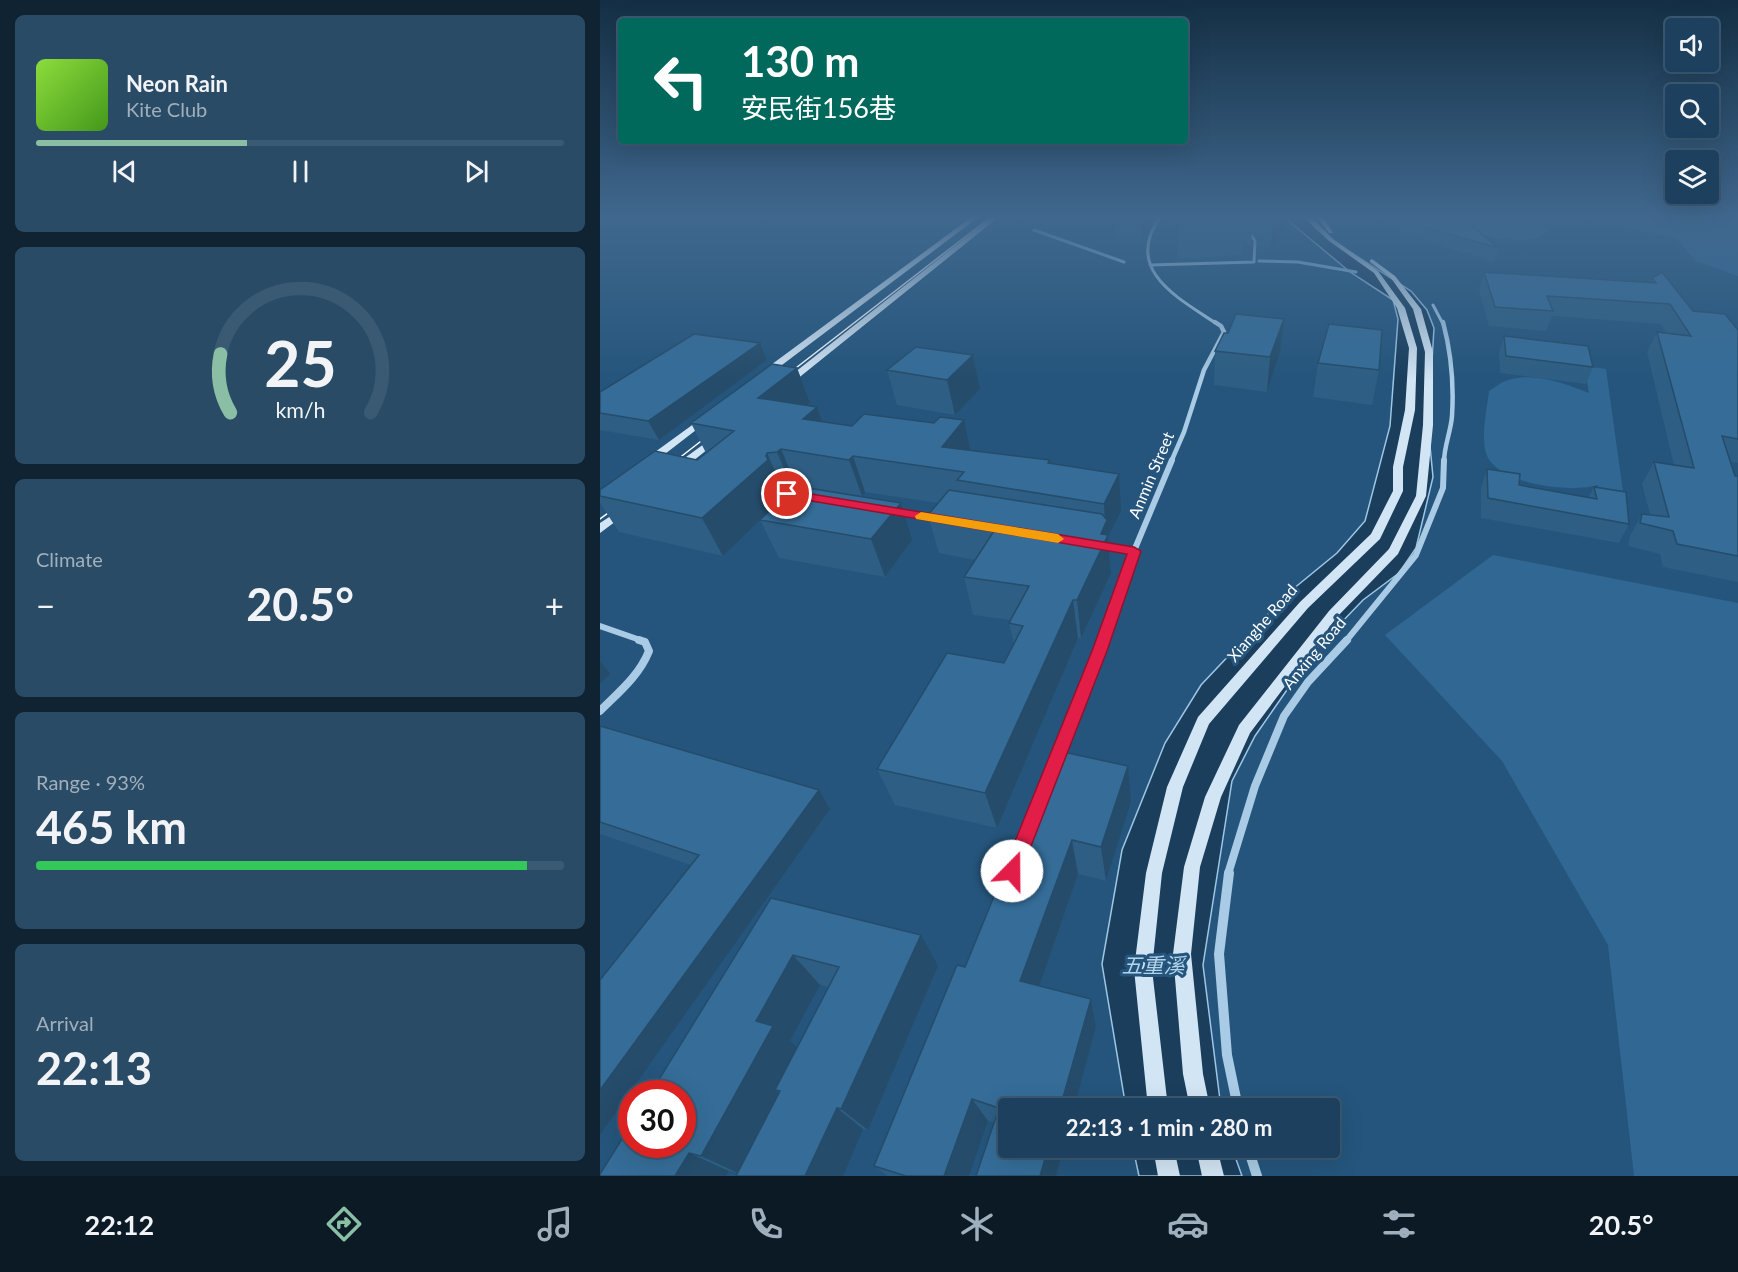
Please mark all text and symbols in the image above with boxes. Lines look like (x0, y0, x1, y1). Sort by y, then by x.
map controls (1665, 18, 1719, 204)
button: sound (1665, 18, 1719, 72)
text: 130 m (741, 36, 859, 86)
icon: left (642, 42, 720, 120)
text: Neon Rain (126, 70, 228, 97)
button: search (1665, 84, 1719, 138)
text: 安民街156巷 (741, 91, 896, 124)
text: Kite Club (126, 97, 207, 121)
button: layers (1665, 150, 1719, 204)
icon: previous (108, 155, 141, 188)
icon: pause (284, 155, 317, 188)
icon: next (460, 155, 493, 188)
text: 25 (264, 325, 336, 400)
text: km/h (275, 397, 325, 423)
street label: Anmin Street (1124, 429, 1177, 521)
pin (761, 468, 812, 519)
icon: arrive (770, 477, 803, 510)
text: Climate (36, 547, 103, 571)
text: 20.5° (246, 577, 354, 631)
street label: Xianghe Road (1223, 580, 1300, 665)
text: − (36, 585, 55, 625)
text: + (545, 585, 564, 625)
street label: Anxing Road (1278, 613, 1349, 693)
text: Range · 93% (36, 770, 145, 794)
text: 465 km (36, 800, 187, 854)
position arrow (980, 839, 1044, 903)
water label: 五重溪 (1122, 952, 1187, 977)
text: Arrival (36, 1011, 94, 1035)
text: 22:13 (36, 1041, 152, 1095)
speed limit sign: 30 (618, 1080, 696, 1158)
text: 22:13 · 1 min · 280 m (1066, 1114, 1272, 1141)
icon: directions (323, 1203, 365, 1245)
icon: music (534, 1203, 576, 1245)
icon: phone (745, 1203, 787, 1245)
icon: climate (956, 1203, 998, 1245)
icon: car (1167, 1203, 1209, 1245)
icon: filters (1378, 1203, 1420, 1245)
text: 22:12 (84, 1208, 154, 1241)
text: 20.5° (1589, 1208, 1653, 1241)

